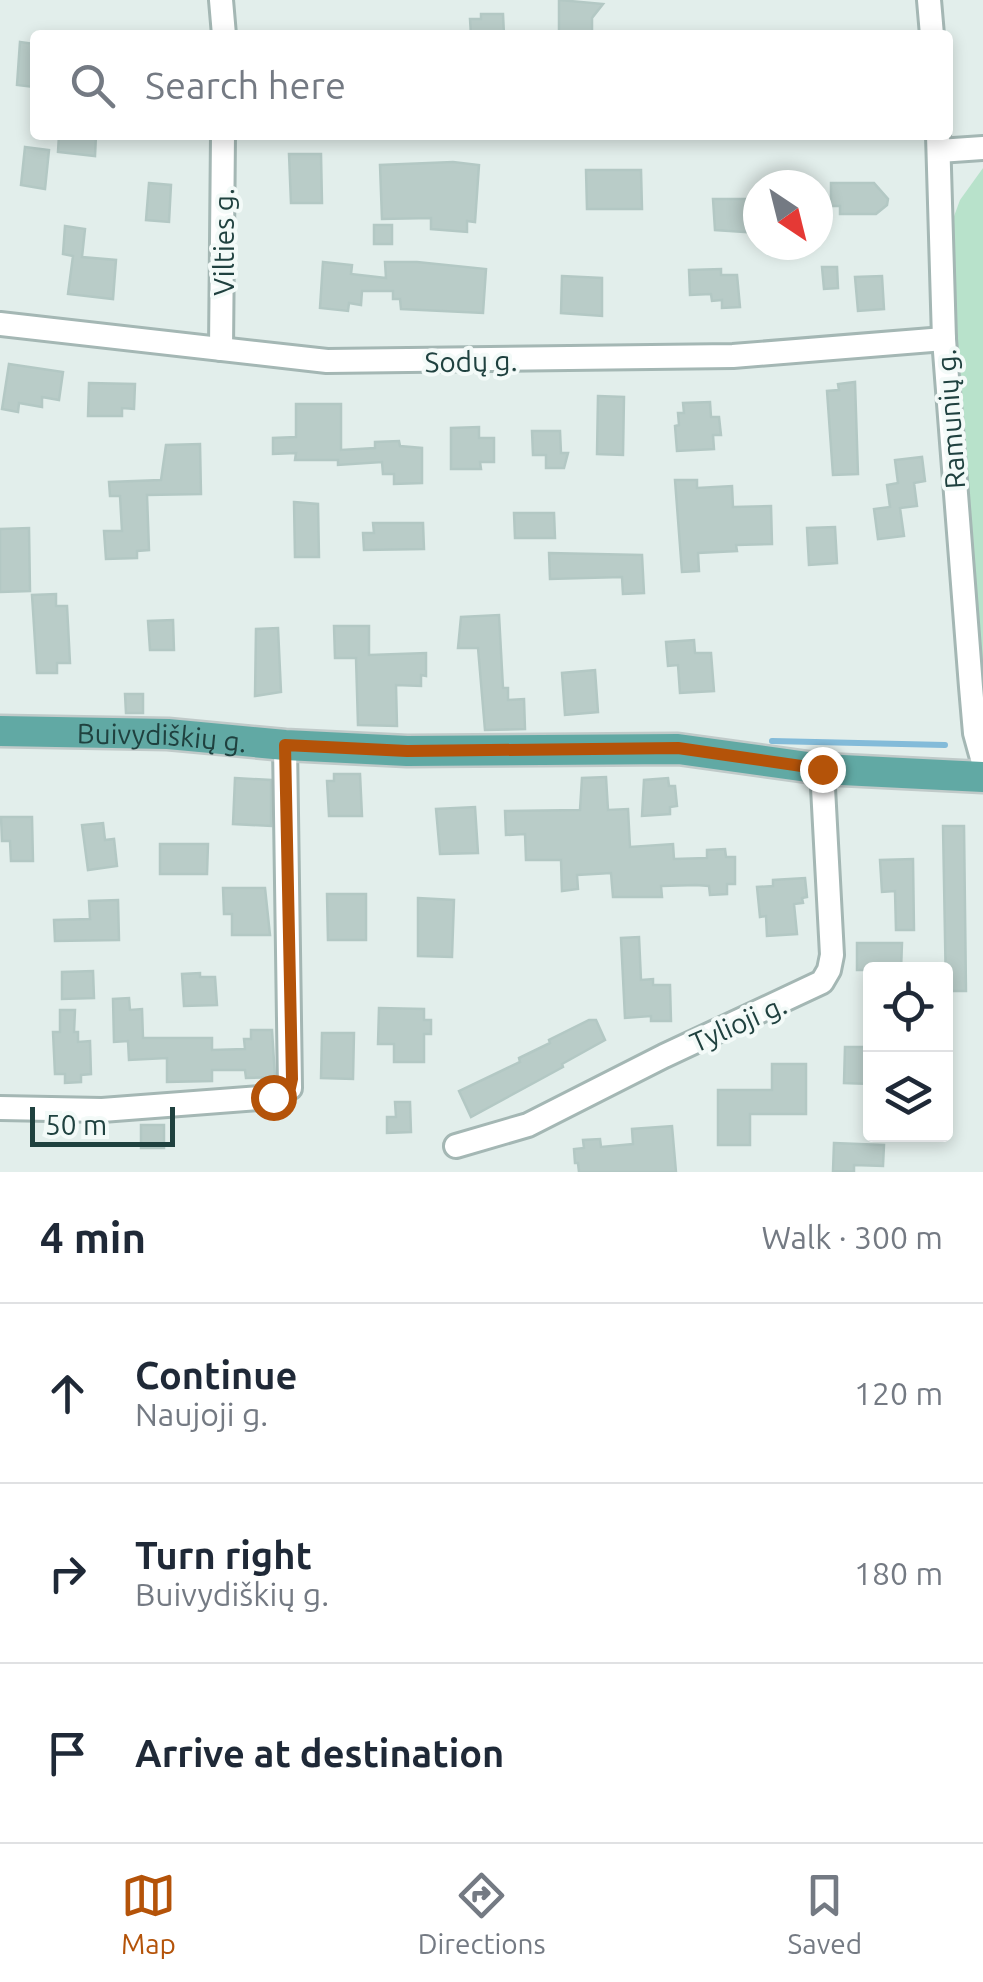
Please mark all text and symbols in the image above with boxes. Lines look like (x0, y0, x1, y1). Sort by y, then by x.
search box (30, 30, 953, 140)
icon: search (65, 58, 120, 113)
text: Search here (145, 64, 346, 106)
north arrow (743, 170, 833, 260)
street label: Vilties g. (208, 188, 239, 296)
street label: Sodų g. (424, 345, 518, 377)
street label: Ramunių g. (930, 348, 970, 490)
street label: Buivydiškių g. (77, 717, 248, 757)
route end (800, 747, 846, 793)
map controls (863, 962, 953, 1142)
button: locate (863, 962, 953, 1052)
street label: Tylioji g. (685, 988, 791, 1058)
button: layers (863, 1052, 953, 1142)
route start (251, 1075, 297, 1121)
scale bar (30, 1102, 175, 1146)
text: 50 m (45, 1109, 107, 1140)
text: 4 min (40, 1214, 146, 1261)
text: Walk · 300 m (761, 1219, 943, 1255)
text: Continue (135, 1354, 297, 1396)
icon: ahead (40, 1366, 95, 1421)
text: 120 m (854, 1375, 943, 1411)
text: Naujoji g. (135, 1396, 268, 1432)
text: Turn right (135, 1534, 312, 1576)
icon: right (40, 1546, 95, 1601)
text: 180 m (854, 1555, 943, 1591)
text: Buivydiškių g. (135, 1576, 329, 1612)
icon: arrive (40, 1726, 95, 1781)
text: Arrive at destination (135, 1732, 504, 1774)
tab: Map (121, 1868, 176, 1959)
tab: Directions (418, 1868, 546, 1959)
tab: Saved (788, 1868, 862, 1959)

